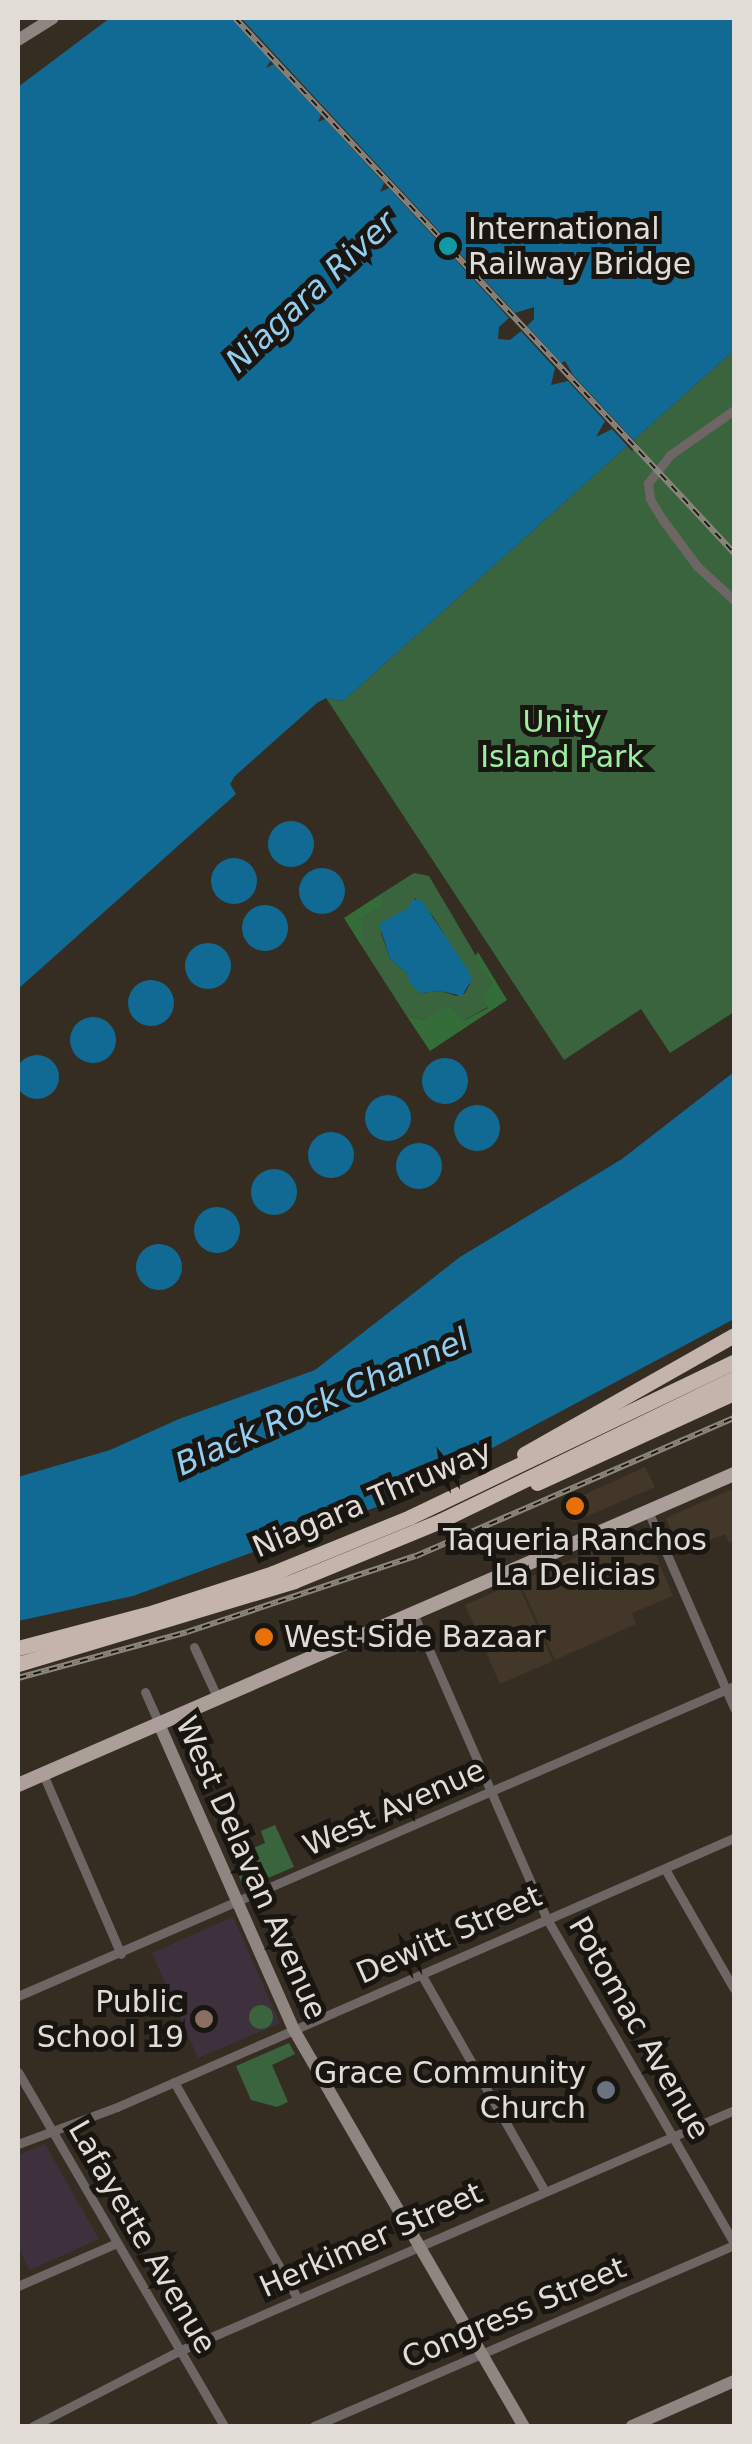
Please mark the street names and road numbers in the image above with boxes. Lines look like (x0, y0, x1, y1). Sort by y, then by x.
street label: Niagara Thruway (247, 1432, 497, 1566)
street label: West Delavan Avenue (168, 1711, 334, 2025)
street label: West Avenue (298, 1752, 490, 1864)
street label: Dewitt Street (351, 1878, 547, 1992)
street label: Potomac Avenue (561, 1910, 717, 2146)
street label: Lafayette Avenue (61, 2114, 223, 2360)
street label: Herkimer Street (254, 2175, 488, 2305)
street label: Congress Street (397, 2250, 631, 2376)

